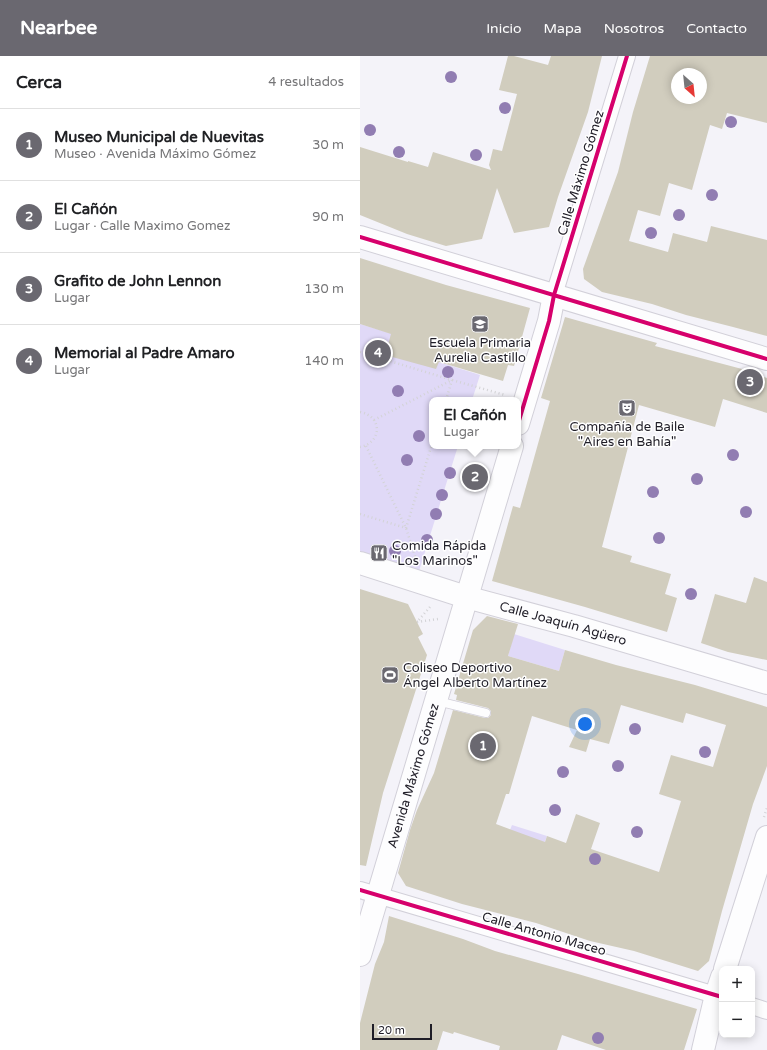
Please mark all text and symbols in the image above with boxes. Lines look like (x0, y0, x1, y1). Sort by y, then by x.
text: Nearbee (20, 17, 97, 39)
text: Inicio (486, 20, 522, 37)
text: Mapa (544, 20, 582, 37)
text: Nosotros (604, 20, 664, 37)
text: Contacto (686, 20, 747, 37)
north arrow (671, 68, 707, 104)
text: Cerca (16, 72, 62, 93)
text: 4 resultados (268, 74, 344, 90)
street label: Calle Máximo Gómez (554, 108, 608, 238)
text: Museo Municipal de Nuevitas (54, 128, 264, 146)
text: 1 (25, 137, 33, 153)
text: 30 m (312, 137, 344, 153)
text: Museo · Avenida Máximo Gómez (54, 146, 256, 162)
text: El Cañón (54, 200, 117, 218)
text: 2 (25, 209, 33, 225)
text: 90 m (312, 209, 344, 225)
text: Lugar · Calle Maximo Gomez (54, 218, 230, 234)
text: Grafito de John Lennon (54, 272, 221, 290)
text: 3 (25, 281, 33, 297)
text: 130 m (304, 281, 344, 297)
text: Lugar (54, 290, 90, 306)
school or university icon: Escuela Primaria Aurelia Castillo (470, 314, 490, 334)
place label: Escuela Primaria Aurelia Castillo (429, 335, 531, 366)
pin: 4 (365, 338, 391, 368)
text: Memorial al Padre Amaro (54, 344, 235, 362)
text: 4 (25, 353, 33, 369)
text: 140 m (304, 353, 344, 369)
text: Lugar (54, 362, 90, 378)
pin: 3 (737, 367, 763, 397)
popup (429, 397, 521, 449)
theatre icon: Compañía de Baile "Aires en Bahía" (617, 398, 637, 418)
text: El Cañón (443, 406, 507, 424)
place label: Compañía de Baile "Aires en Bahía" (569, 419, 685, 450)
text: Lugar (443, 424, 479, 440)
pin: 2 (462, 462, 488, 492)
place label: Comida Rápida "Los Marinos" (392, 538, 486, 569)
restaurant icon: Comida Rápida "Los Marinos" (369, 543, 389, 563)
street label: Calle Joaquín Agüero (498, 598, 629, 649)
place label: Coliseo Deportivo Ángel Alberto Martínez (403, 660, 547, 691)
sports icon: Coliseo Deportivo Ángel Alberto Martínez (380, 665, 400, 685)
street label: Avenida Máximo Gómez (384, 701, 443, 850)
your location (575, 714, 595, 734)
pin: 1 (470, 731, 496, 761)
street label: Calle Antonio Maceo (480, 909, 608, 959)
map controls (719, 966, 755, 1038)
button: + (719, 966, 755, 1002)
button: − (719, 1002, 755, 1038)
scale bar (372, 1022, 432, 1041)
text: 20 m (378, 1024, 405, 1037)

